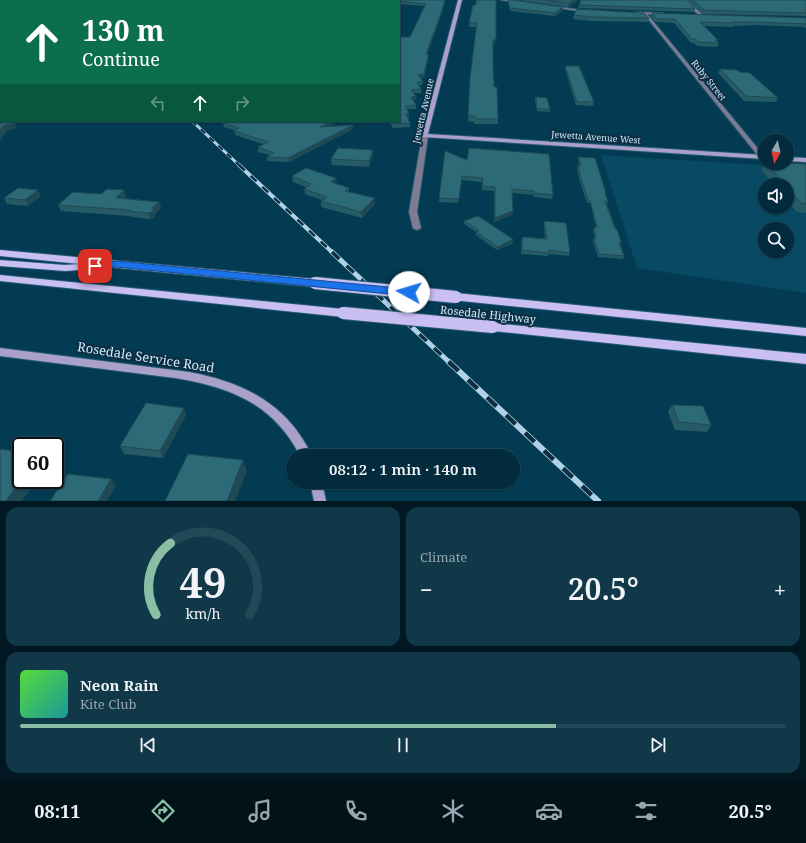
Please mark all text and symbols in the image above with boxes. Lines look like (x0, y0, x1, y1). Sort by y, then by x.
text: 130 m (82, 11, 164, 49)
icon: ahead (16, 16, 68, 68)
text: Continue (82, 47, 160, 71)
street label: Ruby Street (688, 57, 730, 103)
street label: Jewetta Avenue (409, 77, 437, 146)
icon: left (147, 92, 169, 114)
icon: ahead (189, 92, 211, 114)
icon: right (231, 92, 253, 114)
street label: Jewetta Avenue West (550, 127, 641, 147)
north arrow (758, 134, 794, 170)
map controls (758, 134, 794, 258)
button: sound (758, 178, 794, 214)
button: search (758, 222, 794, 258)
pin (78, 249, 112, 283)
icon: arrive (84, 255, 106, 277)
position arrow (388, 271, 430, 313)
street label: Rosedale Highway (439, 302, 537, 327)
street label: Rosedale Service Road (76, 337, 216, 377)
speed limit sign: 60 (12, 437, 64, 489)
text: 08:12 · 1 min · 140 m (329, 459, 477, 479)
text: Climate (420, 548, 467, 566)
text: 49 (179, 553, 227, 609)
text: 20.5° (568, 568, 639, 609)
text: − (420, 574, 433, 604)
text: + (774, 574, 786, 604)
text: km/h (185, 603, 221, 622)
text: Neon Rain (80, 675, 158, 695)
text: Kite Club (80, 695, 136, 713)
icon: previous (137, 734, 159, 756)
icon: pause (392, 734, 414, 756)
icon: next (647, 734, 669, 756)
icon: directions (149, 797, 177, 825)
icon: music (246, 797, 274, 825)
icon: phone (342, 797, 370, 825)
icon: climate (439, 797, 467, 825)
icon: car (535, 797, 563, 825)
icon: filters (632, 797, 660, 825)
text: 08:11 (34, 799, 80, 823)
text: 20.5° (729, 799, 772, 823)

